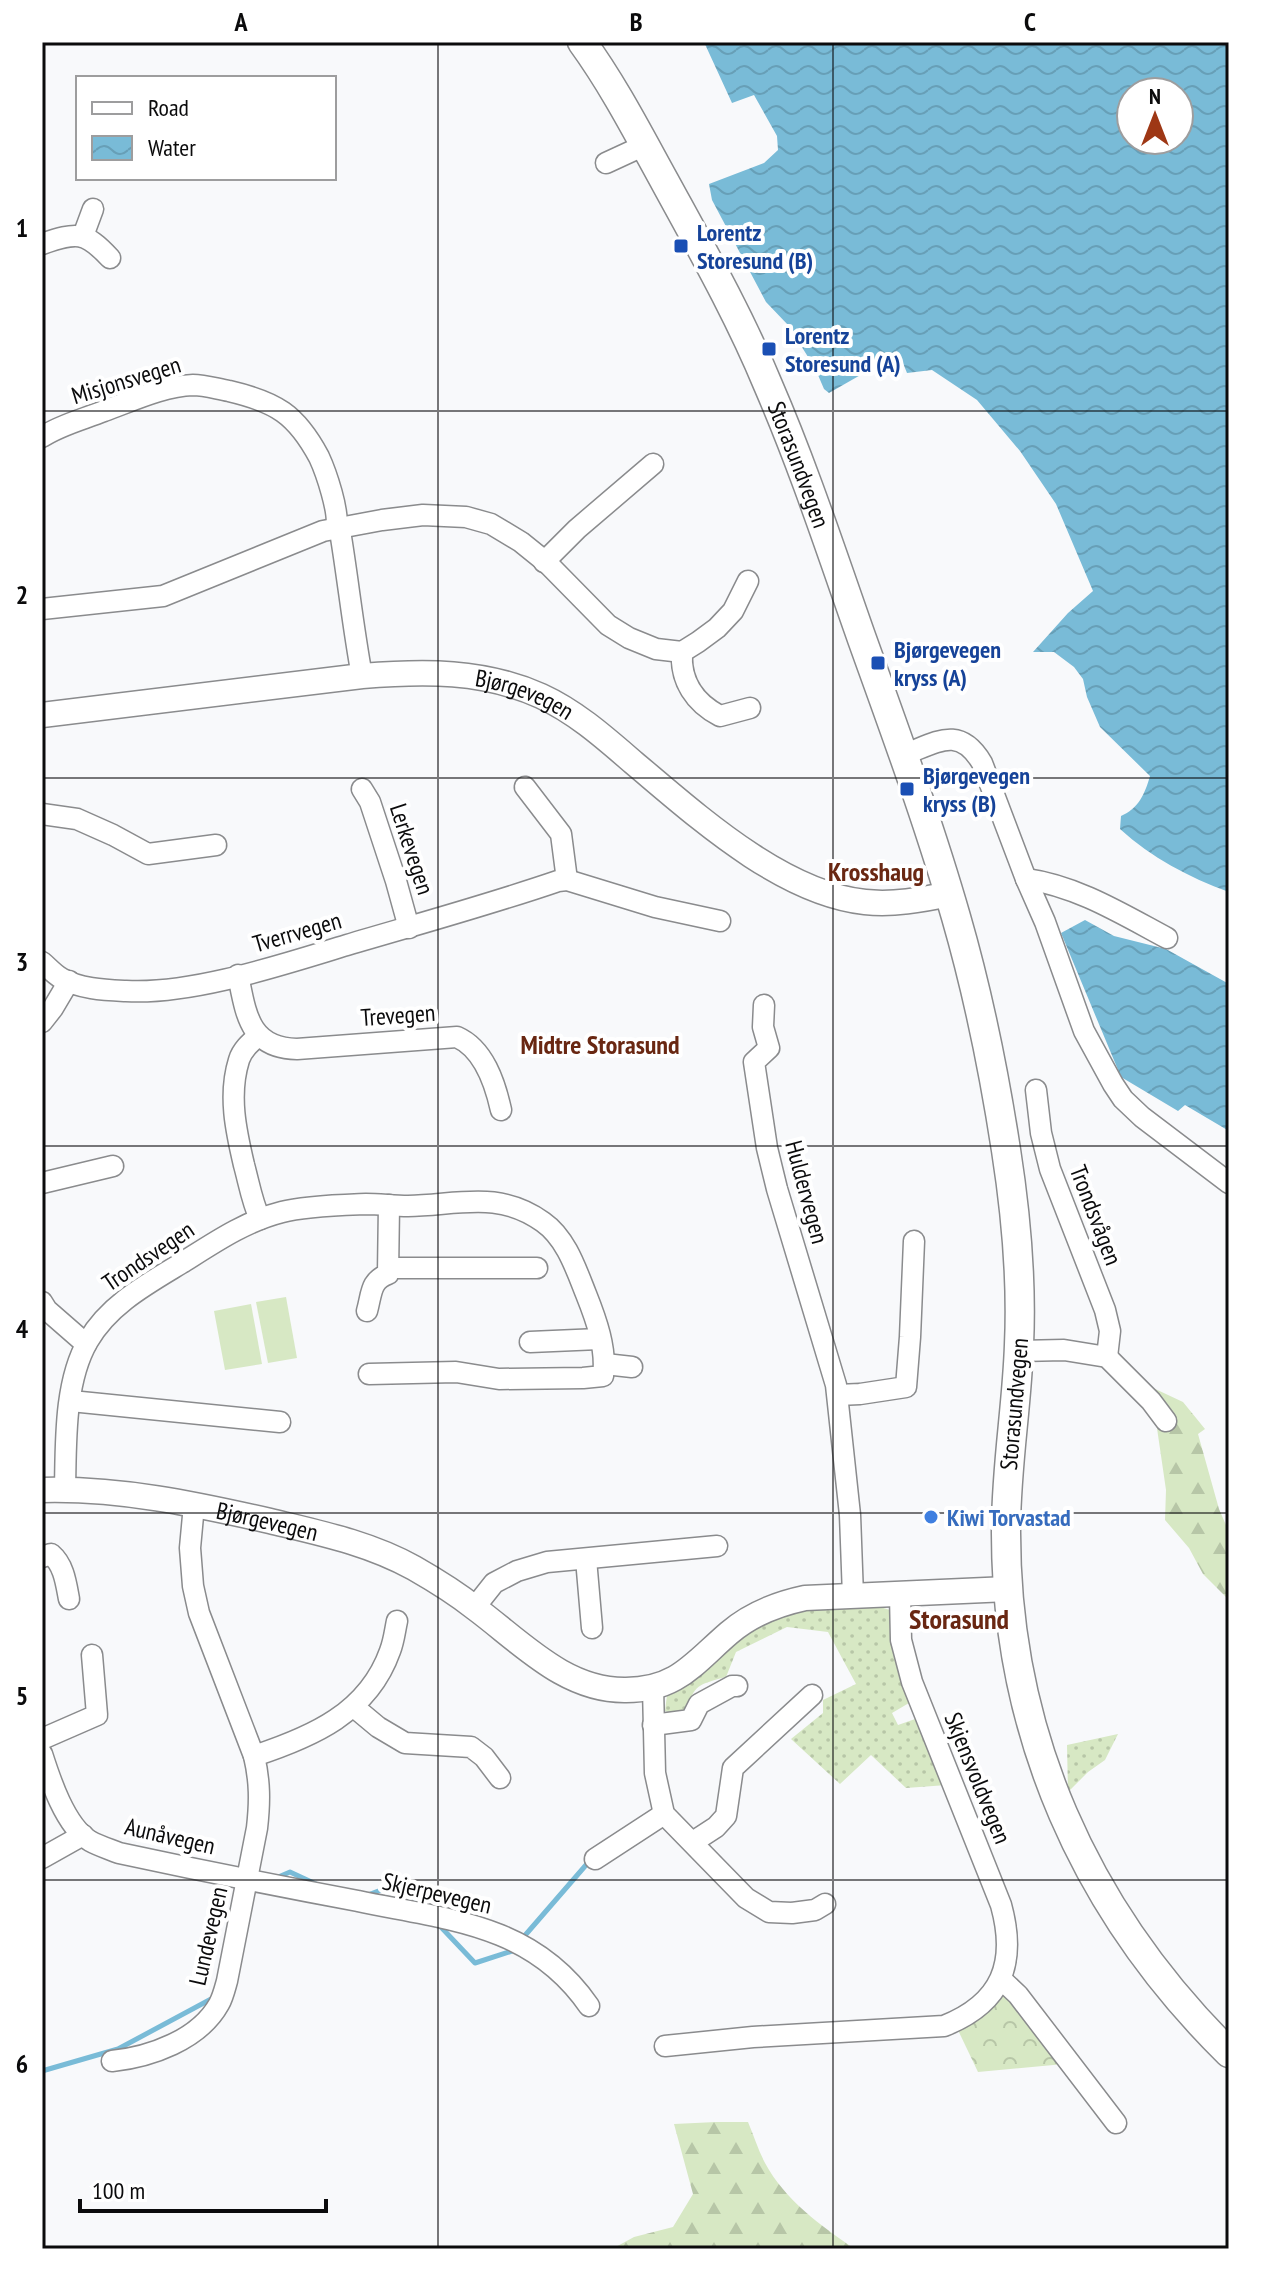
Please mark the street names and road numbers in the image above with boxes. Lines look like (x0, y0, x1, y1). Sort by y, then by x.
street label: Misjonsvegen (68, 349, 184, 411)
street label: Storasundvegen (761, 397, 837, 532)
street label: Bjørgevegen (473, 662, 580, 726)
street label: Lerkevegen (383, 800, 441, 898)
street label: Tverrvegen (249, 905, 345, 959)
street label: Trevegen (360, 997, 436, 1033)
street label: Huldervegen (778, 1137, 836, 1247)
street label: Trondsvågen (1063, 1161, 1129, 1269)
street label: Trondsvegen (96, 1214, 200, 1298)
street label: Storasundvegen (993, 1337, 1035, 1471)
street label: Bjørgevegen (214, 1494, 321, 1547)
street label: Skjensvoldvegen (938, 1708, 1018, 1848)
street label: Aunåvegen (122, 1811, 218, 1861)
street label: Skjerpevegen (379, 1865, 495, 1921)
street label: Lundevegen (182, 1884, 234, 1988)

